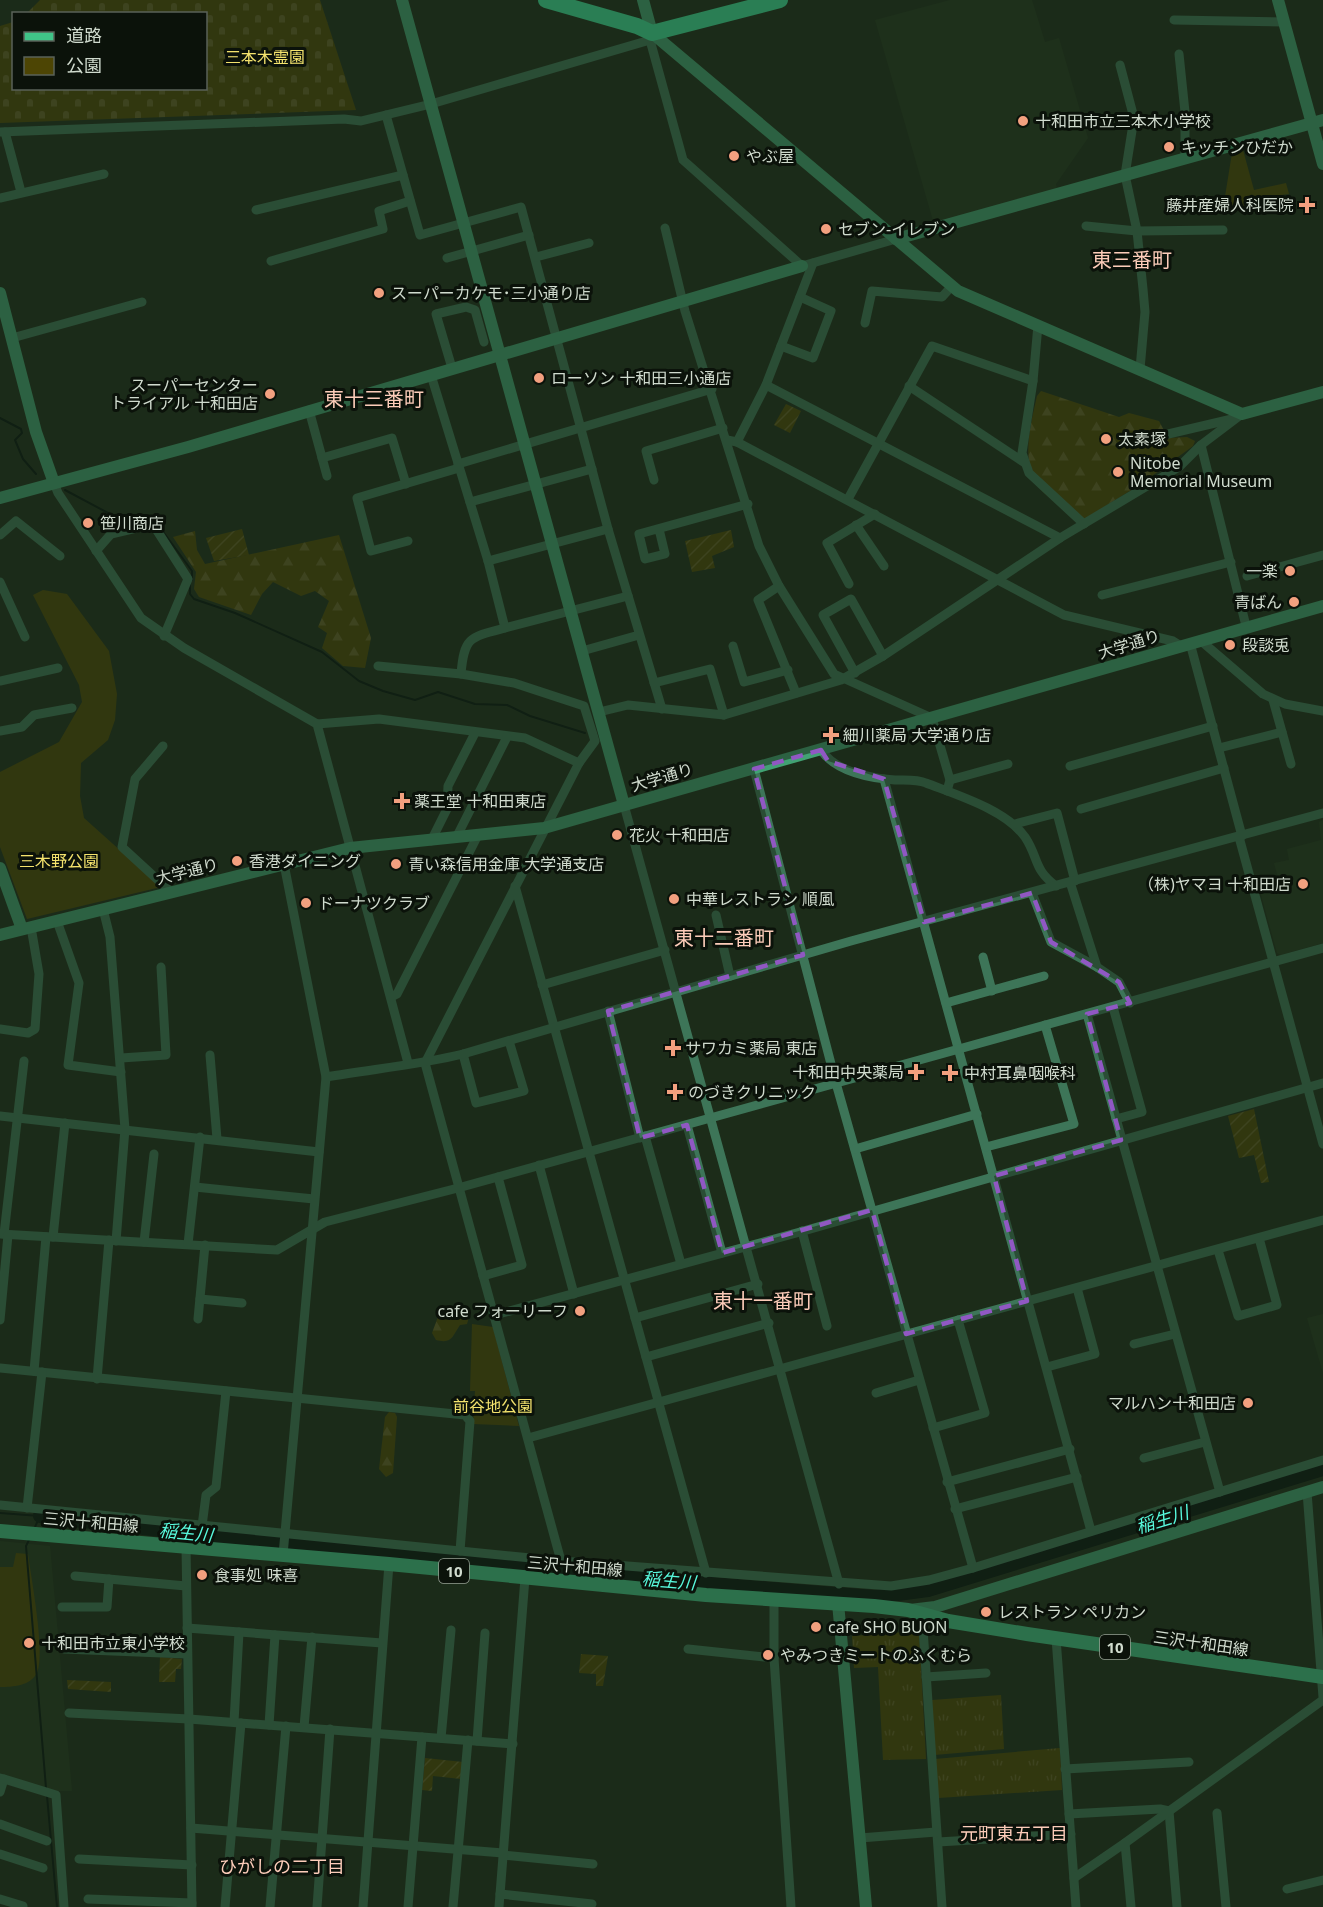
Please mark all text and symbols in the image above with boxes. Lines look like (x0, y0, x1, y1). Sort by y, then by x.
legend (12, 12, 207, 90)
text: 道路 (66, 23, 102, 47)
park label: 三本木霊園 (225, 46, 305, 68)
text: 公園 (66, 53, 102, 77)
place label: 十和田市立三本木小学校 (1035, 110, 1211, 132)
marker: 十和田市立三本木小学校 (1016, 114, 1030, 128)
place label: キッチンひだか (1181, 136, 1293, 158)
marker: キッチンひだか (1162, 140, 1176, 154)
place label: やぶ屋 (746, 145, 794, 167)
marker: やぶ屋 (727, 149, 741, 163)
place label: 藤井産婦人科医院 (1166, 194, 1294, 216)
marker: 藤井産婦人科医院 (1298, 196, 1316, 214)
place label: セブン-イレブン (838, 218, 955, 240)
marker: セブン-イレブン (819, 222, 833, 236)
district label: 東三番町 (1092, 246, 1172, 273)
place label: スーパーカケモ･三小通り店 (391, 282, 591, 304)
marker: スーパーカケモ･三小通り店 (372, 286, 386, 300)
place label: ローソン 十和田三小通店 (551, 367, 731, 389)
marker: ローソン 十和田三小通店 (532, 371, 546, 385)
place label: スーパーセンター トライアル 十和田店 (110, 374, 258, 414)
district label: 東十三番町 (324, 385, 424, 412)
marker: スーパーセンター トライアル 十和田店 (263, 387, 277, 401)
place label: 太素塚 (1118, 428, 1166, 450)
marker: 太素塚 (1099, 432, 1113, 446)
place label: Nitobe Memorial Museum (1130, 452, 1272, 492)
marker: Nitobe Memorial Museum (1111, 465, 1125, 479)
place label: 笹川商店 (100, 512, 164, 534)
marker: 笹川商店 (81, 516, 95, 530)
place label: 一楽 (1246, 560, 1278, 582)
marker: 一楽 (1283, 564, 1297, 578)
place label: 青ばん (1234, 591, 1282, 613)
marker: 青ばん (1287, 595, 1301, 609)
street label: 大学通り (1095, 624, 1163, 664)
place label: 段談兎 (1242, 634, 1290, 656)
marker: 段談兎 (1223, 638, 1237, 652)
place label: 細川薬局 大学通り店 (843, 724, 991, 746)
marker: 細川薬局 大学通り店 (824, 728, 838, 742)
street label: 大学通り (628, 758, 696, 796)
place label: 薬王堂 十和田東店 (414, 790, 546, 812)
marker: 薬王堂 十和田東店 (395, 794, 409, 808)
place label: 花火 十和田店 (629, 824, 729, 846)
marker: 花火 十和田店 (610, 828, 624, 842)
park label: 三木野公園 (19, 850, 99, 872)
place label: 香港ダイニング (249, 850, 361, 872)
street label: 大学通り (153, 853, 221, 889)
place label: 青い森信用金庫 大学通支店 (408, 853, 604, 875)
marker: 香港ダイニング (230, 854, 244, 868)
marker: 青い森信用金庫 大学通支店 (389, 857, 403, 871)
place label: （株)ヤマヨ 十和田店 (1138, 873, 1291, 895)
marker: （株)ヤマヨ 十和田店 (1296, 877, 1310, 891)
place label: 中華レストラン 順風 (686, 888, 834, 910)
place label: ドーナツクラブ (318, 892, 430, 914)
marker: 中華レストラン 順風 (667, 892, 681, 906)
marker: ドーナツクラブ (299, 896, 313, 910)
district label: 東十二番町 (674, 924, 774, 951)
place label: サワカミ薬局 東店 (685, 1037, 817, 1059)
marker: サワカミ薬局 東店 (666, 1041, 680, 1055)
place label: 十和田中央薬局 (792, 1061, 904, 1083)
place label: 中村耳鼻咽喉科 (964, 1062, 1076, 1084)
marker: 中村耳鼻咽喉科 (941, 1064, 959, 1082)
marker: 十和田中央薬局 (909, 1065, 923, 1079)
place label: のづきクリニック (688, 1081, 816, 1103)
marker: のづきクリニック (666, 1083, 684, 1101)
district label: 東十一番町 (713, 1287, 813, 1314)
place label: cafe フォーリーフ (438, 1300, 568, 1322)
marker: cafe フォーリーフ (573, 1304, 587, 1318)
place label: マルハン十和田店 (1108, 1392, 1236, 1414)
park label: 前谷地公園 (453, 1395, 533, 1417)
marker: マルハン十和田店 (1241, 1396, 1255, 1410)
water label: 稲生川 (1133, 1499, 1193, 1538)
street label: 三沢十和田線 (42, 1507, 140, 1537)
water label: 稲生川 (158, 1517, 216, 1547)
street label: 三沢十和田線 (526, 1551, 624, 1581)
road number: 10 (439, 1559, 469, 1583)
place label: 食事処 味喜 (214, 1564, 298, 1586)
water label: 稲生川 (641, 1566, 699, 1594)
marker: 食事処 味喜 (195, 1568, 209, 1582)
place label: レストラン ペリカン (998, 1601, 1146, 1623)
marker: レストラン ペリカン (979, 1605, 993, 1619)
place label: cafe SHO BUON (828, 1616, 947, 1638)
marker: cafe SHO BUON (809, 1620, 823, 1634)
street label: 三沢十和田線 (1152, 1625, 1250, 1661)
place label: 十和田市立東小学校 (41, 1632, 185, 1654)
road number: 10 (1100, 1635, 1130, 1659)
marker: 十和田市立東小学校 (22, 1636, 36, 1650)
place label: やみつきミートのふくむら (780, 1644, 972, 1666)
marker: やみつきミートのふくむら (761, 1648, 775, 1662)
district label: 元町東五丁目 (960, 1821, 1068, 1845)
district label: ひがしの二丁目 (219, 1854, 345, 1878)

